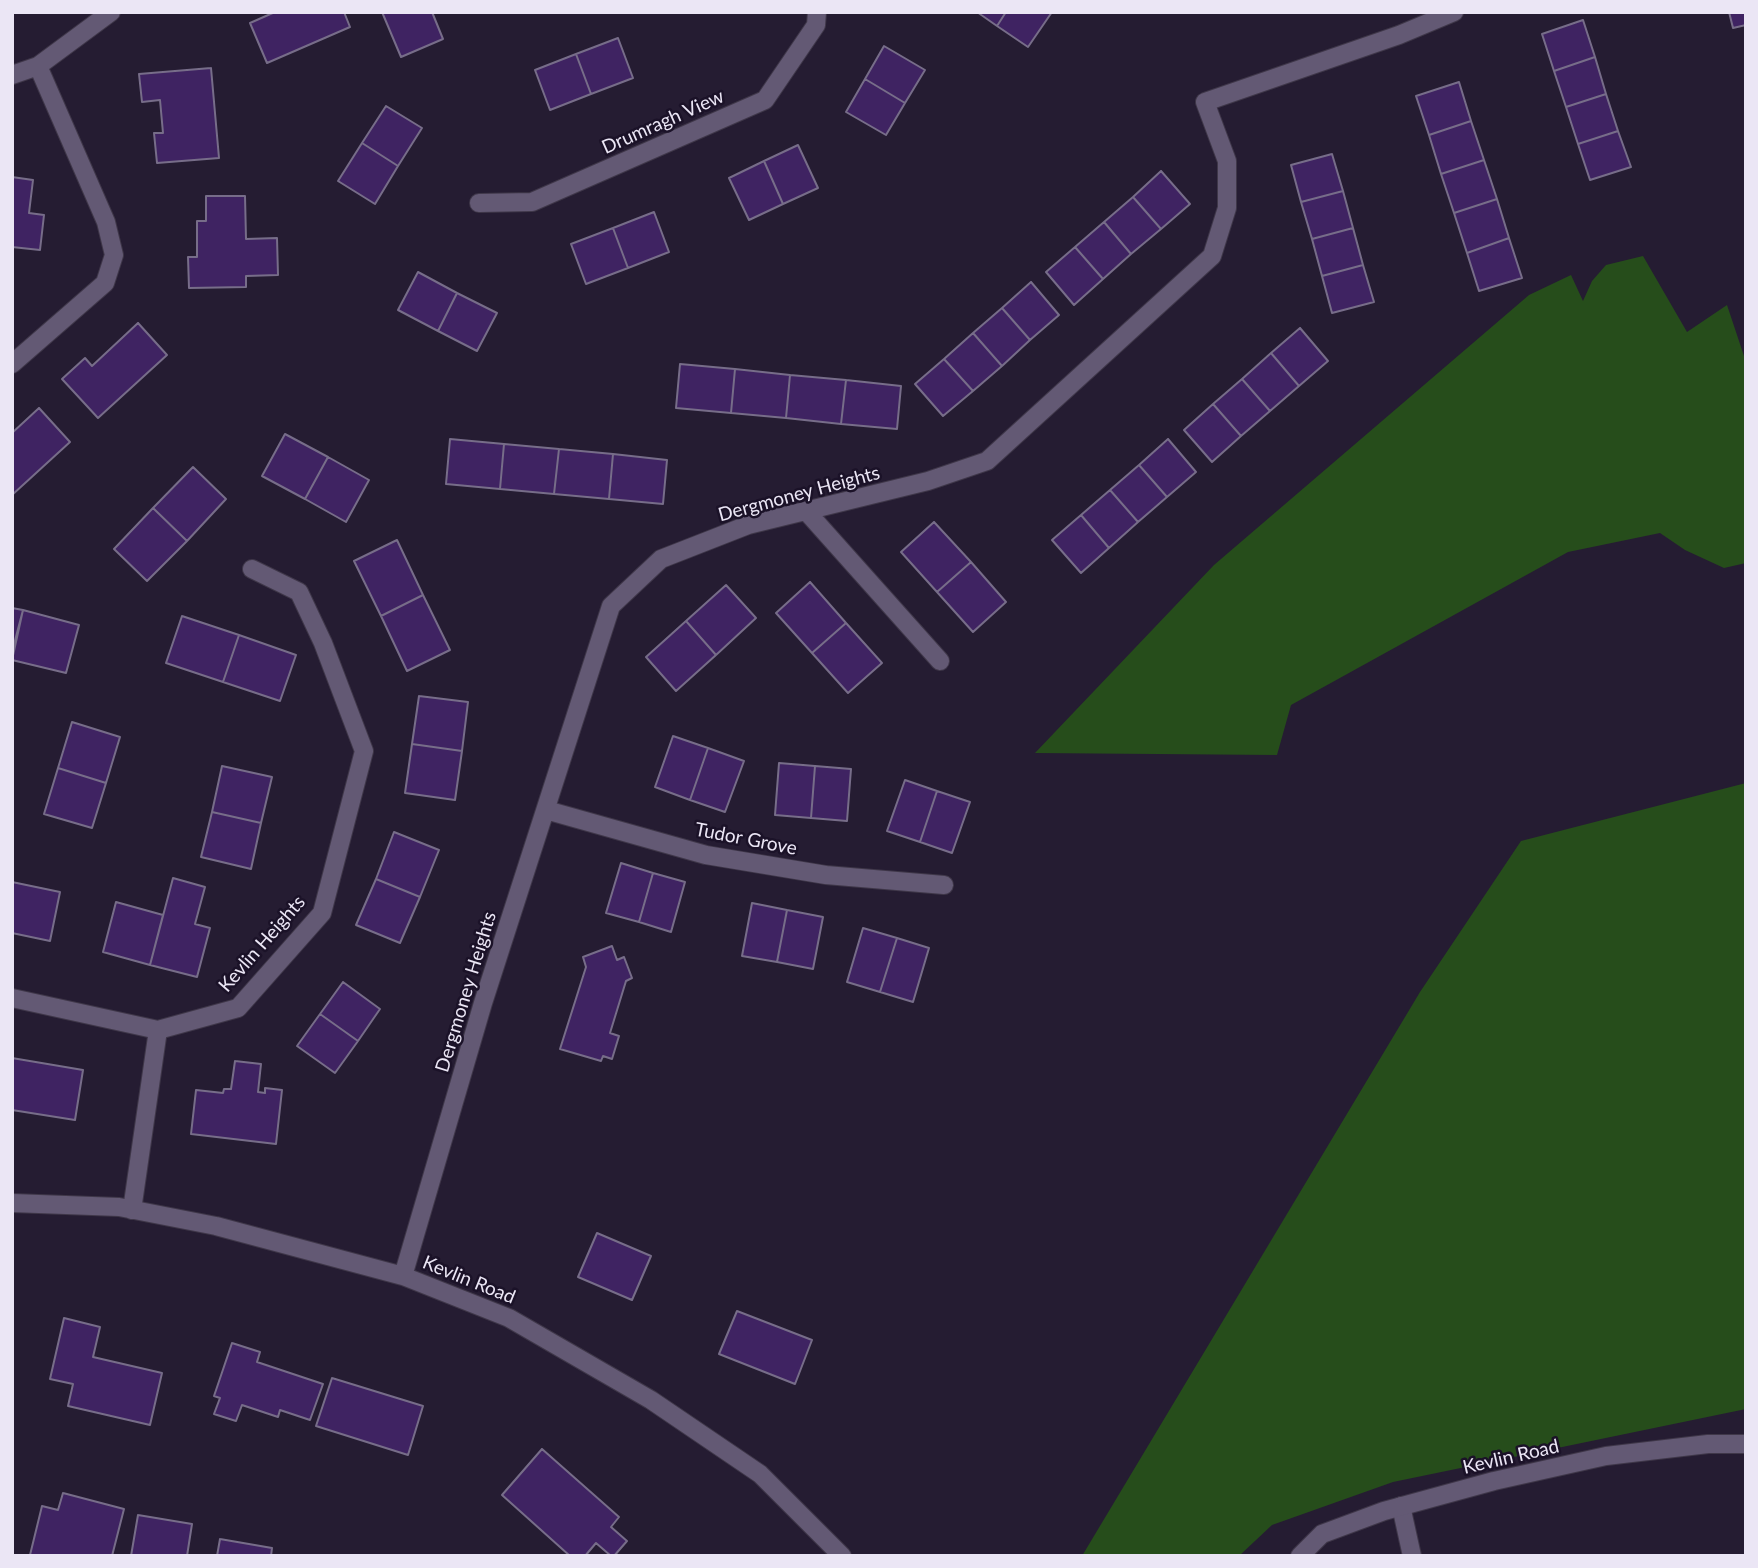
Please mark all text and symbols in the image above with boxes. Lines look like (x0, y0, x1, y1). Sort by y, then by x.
street label: Drumragh View (598, 85, 728, 159)
street label: Dergmoney Heights (716, 461, 882, 527)
street label: Tudor Grove (693, 818, 799, 860)
street label: Kevlin Heights (214, 891, 310, 997)
street label: Dergmoney Heights (431, 909, 501, 1075)
street label: Kevlin Road (419, 1251, 519, 1309)
street label: Kevlin Road (1461, 1435, 1561, 1479)

